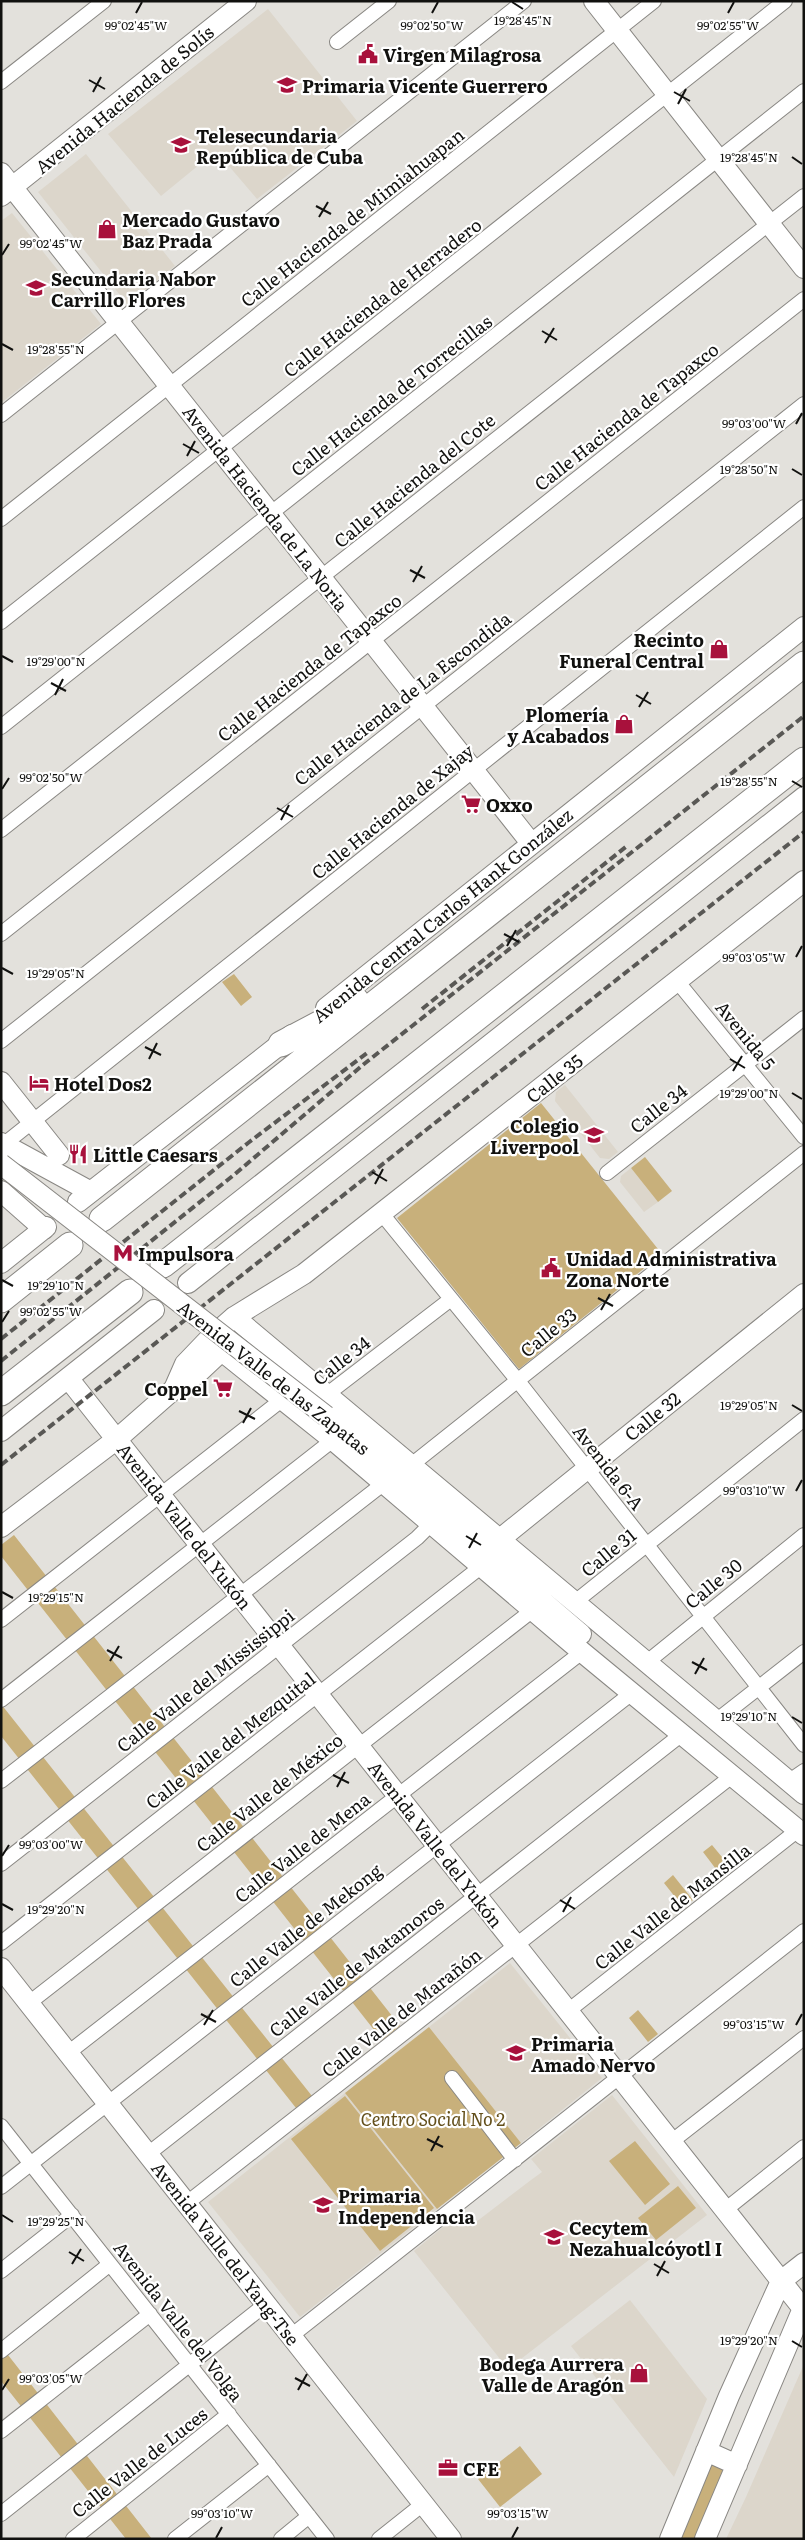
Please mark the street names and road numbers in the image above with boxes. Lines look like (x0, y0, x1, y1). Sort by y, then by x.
street label: Avenida Hacienda de Solís (29, 18, 219, 180)
street label: Calle Hacienda de Mimiahuapan (234, 121, 470, 313)
street label: Calle Hacienda de Herradero (277, 211, 487, 383)
street label: Calle Hacienda de Torrecillas (285, 308, 497, 482)
street label: Calle Hacienda de Tapaxco (528, 335, 724, 497)
street label: Avenida Hacienda de La Noria (177, 399, 355, 617)
street label: Calle Hacienda del Cote (327, 406, 501, 554)
street label: Calle Hacienda de Tapaxco (211, 586, 407, 748)
street label: Calle Hacienda de La Escondida (288, 604, 516, 791)
street label: Calle Hacienda de Xajay (305, 736, 480, 885)
street label: Avenida Central Carlos Hank González (306, 801, 578, 1029)
street label: Avenida 5 (710, 995, 782, 1075)
street label: Calle 35 (520, 1047, 588, 1109)
street label: Calle 34 (623, 1077, 693, 1139)
street label: Avenida Valle de las Zapatas (172, 1293, 376, 1461)
street label: Calle 33 (514, 1301, 582, 1363)
street label: Calle 34 (306, 1329, 376, 1391)
street label: Calle 32 (618, 1385, 686, 1447)
street label: Avenida 6-A (567, 1419, 651, 1515)
street label: Avenida Valle del Yukón (111, 1437, 259, 1615)
street label: Calle 31 (575, 1521, 641, 1583)
street label: Calle 30 (678, 1551, 748, 1615)
street label: Calle Valle del Mississippi (110, 1602, 300, 1758)
street label: Calle Valle del Mezquital (139, 1665, 321, 1815)
street label: Calle Valle de México (190, 1726, 348, 1858)
street label: Avenida Valle del Yukón (362, 1755, 510, 1933)
street label: Calle Valle de Mena (228, 1785, 376, 1909)
street label: Calle Valle de Mansilla (588, 1836, 756, 1976)
street label: Calle Valle de Mekong (223, 1856, 388, 1993)
street label: Calle Valle de Matamoros (263, 1889, 449, 2043)
street label: Calle Valle de Marañón (315, 1941, 487, 2083)
street label: Avenida Valle del Yang-Tse (146, 2155, 306, 2351)
street label: Avenida Valle del Volga (108, 2235, 250, 2407)
street label: Calle Valle de Luces (65, 2400, 213, 2524)

